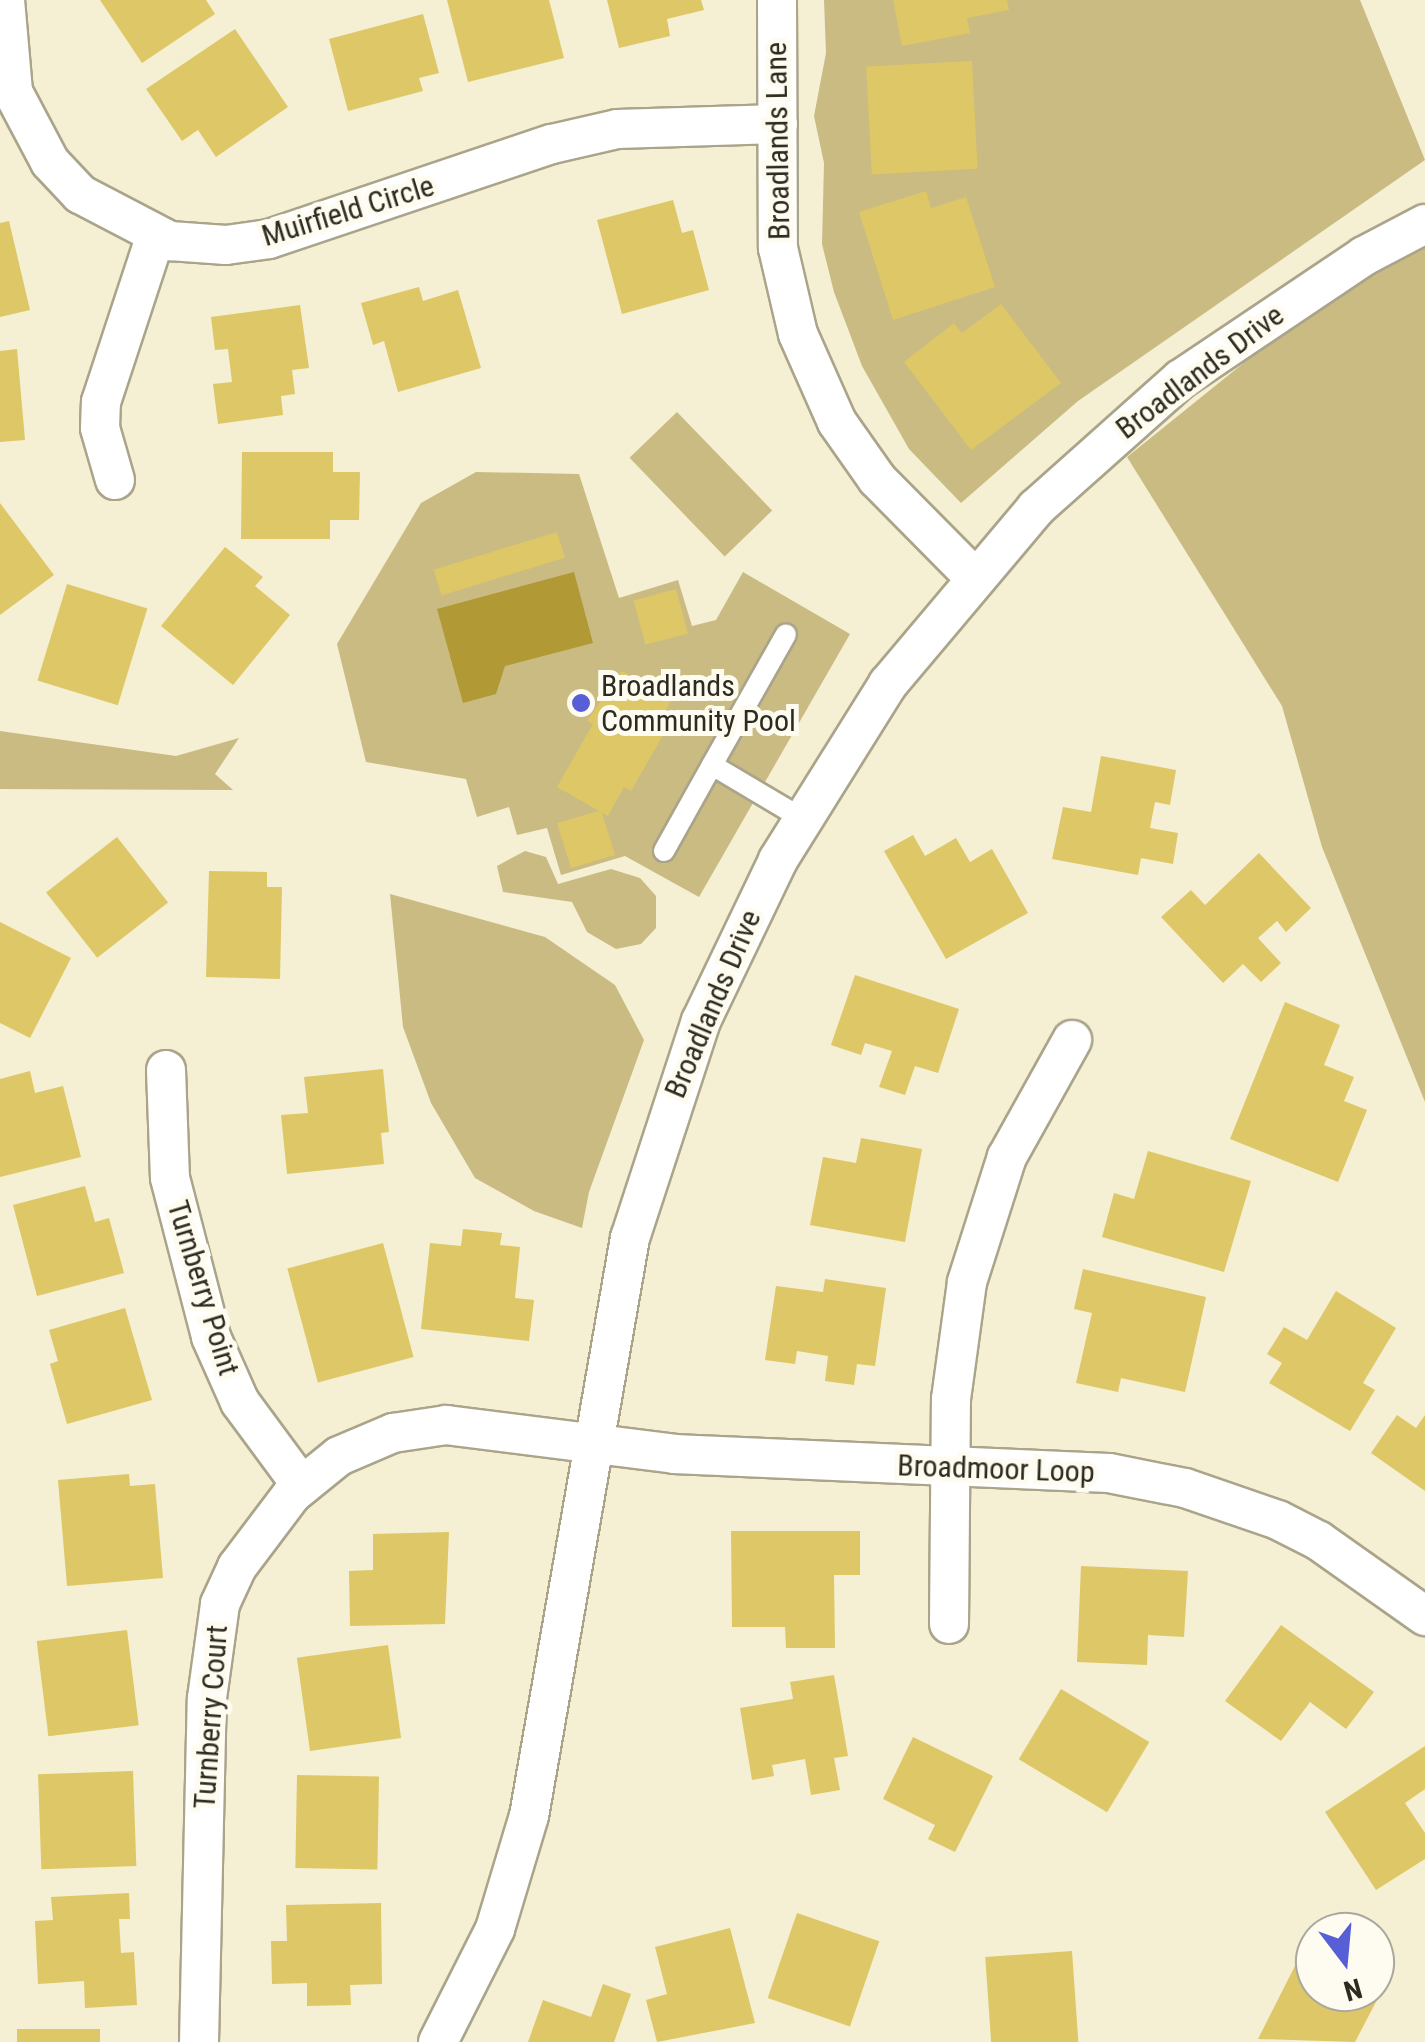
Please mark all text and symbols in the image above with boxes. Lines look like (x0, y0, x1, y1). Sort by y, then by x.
street label: Broadlands Lane (758, 42, 798, 240)
street label: Muirfield Circle (258, 168, 438, 254)
street label: Broadlands Drive (1109, 297, 1291, 447)
place label: Broadlands Community Pool (601, 668, 796, 738)
marker: Broadlands Community Pool (570, 692, 592, 714)
street label: Broadlands Drive (657, 905, 769, 1103)
street label: Turnberry Point (159, 1196, 247, 1380)
street label: Broadmoor Loop (897, 1448, 1095, 1490)
street label: Turnberry Court (187, 1624, 235, 1810)
north arrow (1295, 1912, 1395, 2012)
text: N (1340, 1971, 1366, 2008)

